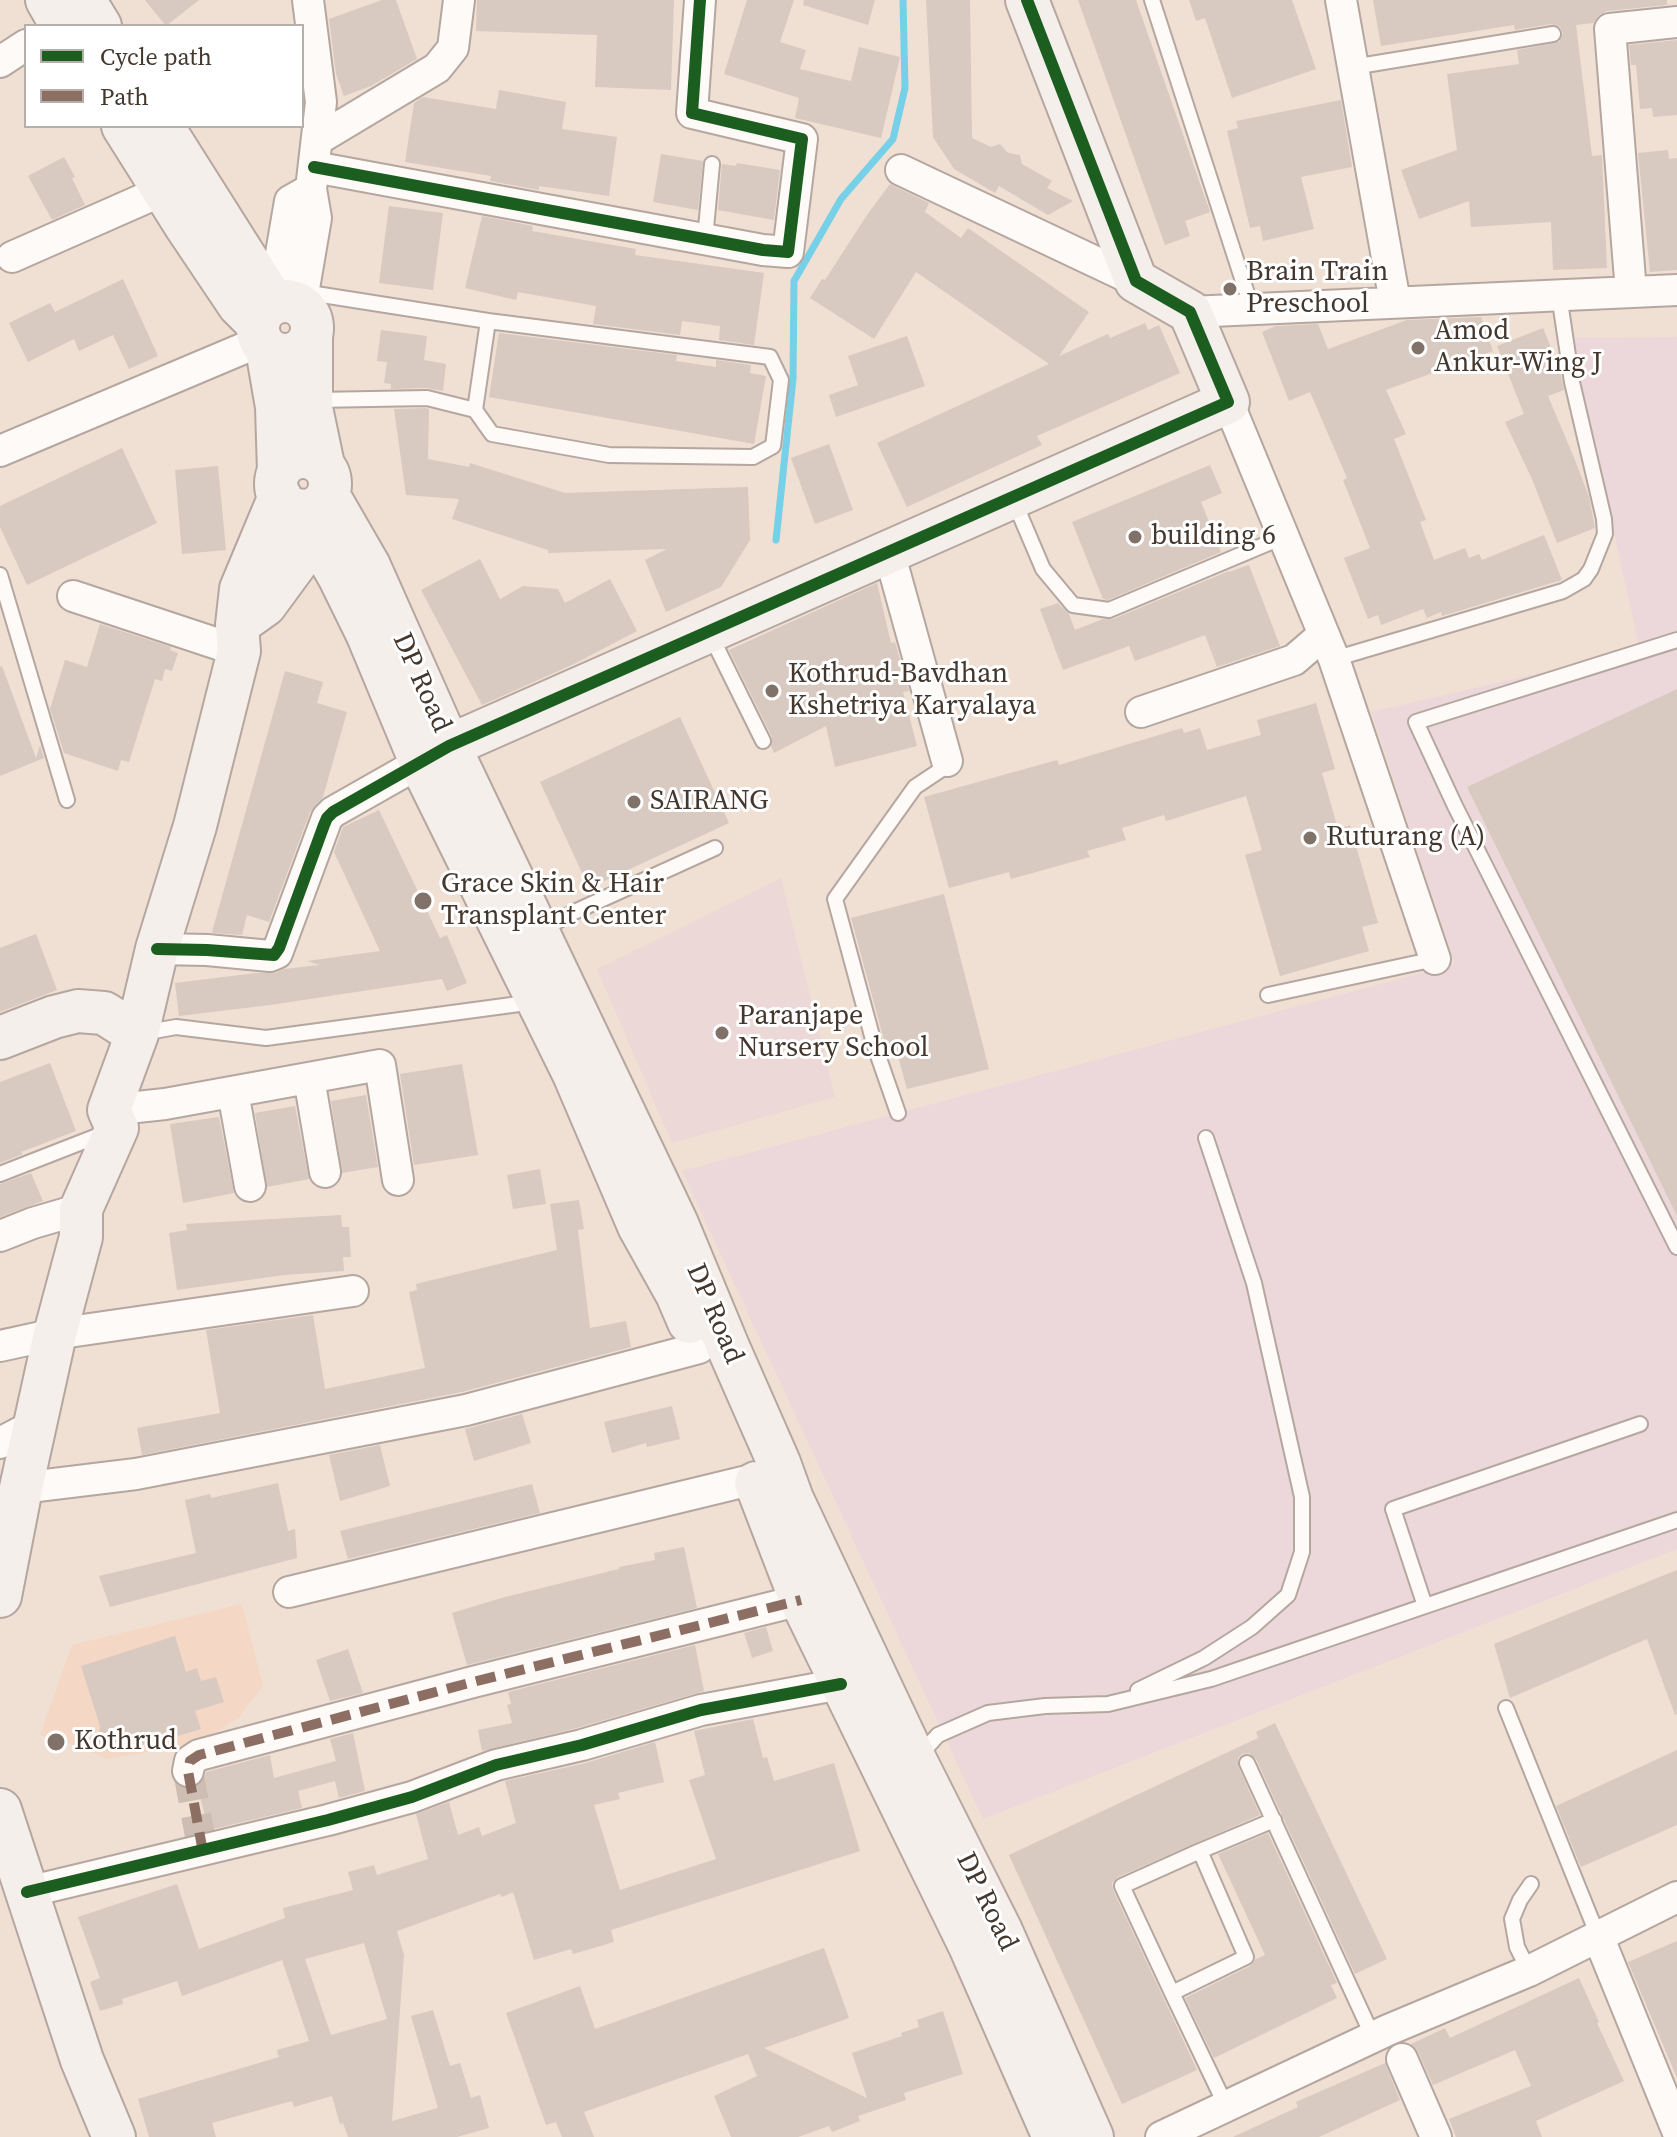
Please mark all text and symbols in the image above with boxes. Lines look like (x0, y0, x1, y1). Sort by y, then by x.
legend (24, 24, 304, 128)
text: Cycle path (100, 40, 212, 73)
text: Path (100, 80, 149, 113)
place label: Brain Train Preschool (1246, 256, 1388, 322)
marker: Brain Train Preschool (1221, 280, 1239, 298)
place label: Amod Ankur-Wing J (1434, 315, 1602, 381)
marker: Amod Ankur-Wing J (1409, 339, 1427, 357)
place label: building 6 (1151, 520, 1276, 554)
marker: building 6 (1126, 528, 1144, 546)
street label: DP Road (384, 628, 458, 738)
place label: Kothrud-Bavdhan Kshetriya Karyalaya (788, 658, 1036, 724)
marker: Kothrud-Bavdhan Kshetriya Karyalaya (763, 682, 781, 700)
place label: SAIRANG (650, 785, 768, 819)
marker: SAIRANG (625, 793, 643, 811)
place label: Ruturang (A) (1326, 821, 1485, 855)
marker: Ruturang (A) (1301, 829, 1319, 847)
place label: Grace Skin & Hair Transplant Center (441, 868, 666, 934)
marker: Grace Skin & Hair Transplant Center (412, 890, 434, 912)
place label: Paranjape Nursery School (738, 1000, 929, 1066)
marker: Paranjape Nursery School (713, 1024, 731, 1042)
street label: DP Road (678, 1259, 750, 1369)
place label: Kothrud (74, 1725, 177, 1759)
marker: Kothrud (45, 1731, 67, 1753)
street label: DP Road (948, 1847, 1024, 1957)

